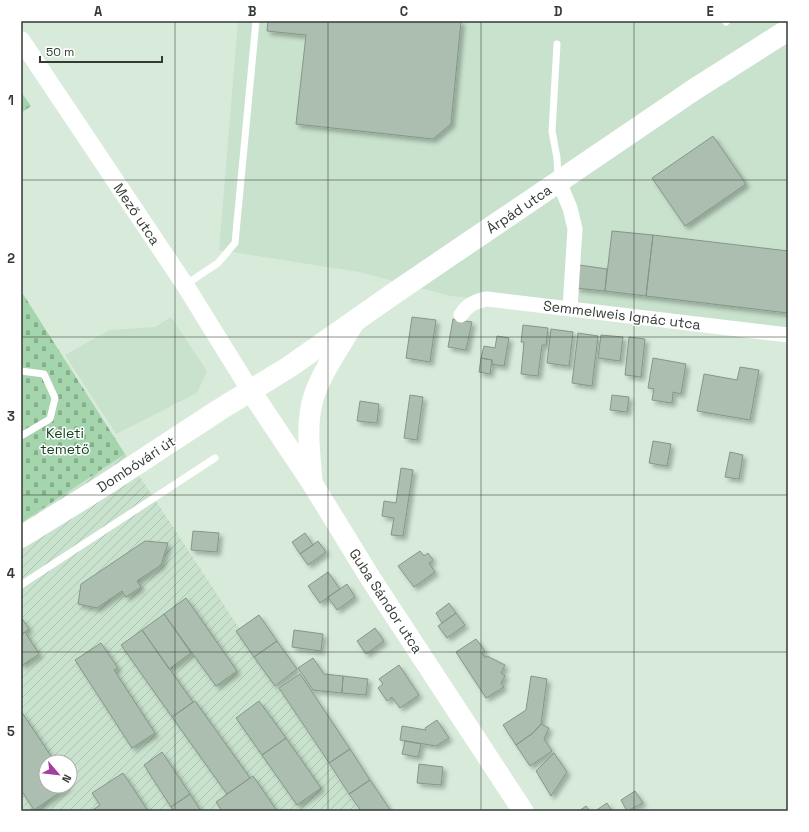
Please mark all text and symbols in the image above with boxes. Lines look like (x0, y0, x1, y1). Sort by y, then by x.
text: A (94, 3, 103, 20)
text: B (248, 3, 257, 20)
text: C (400, 3, 408, 20)
text: D (554, 3, 563, 20)
text: E (706, 3, 714, 20)
scale bar (40, 38, 162, 64)
text: 50 m (46, 44, 74, 60)
text: 1 (8, 92, 14, 109)
street label: Mező utca (110, 180, 164, 248)
street label: Árpád utca (483, 181, 555, 237)
text: 2 (7, 250, 15, 267)
street label: Semmelweis Ignác utca (542, 296, 702, 334)
text: 3 (7, 408, 15, 425)
park label: Keleti temető (40, 424, 90, 458)
street label: Dombóvári út (93, 432, 179, 496)
street label: Guba Sándor utca (345, 545, 427, 657)
text: 4 (7, 565, 15, 582)
text: 5 (7, 723, 15, 740)
north arrow (38, 754, 78, 794)
text: N (59, 772, 75, 785)

